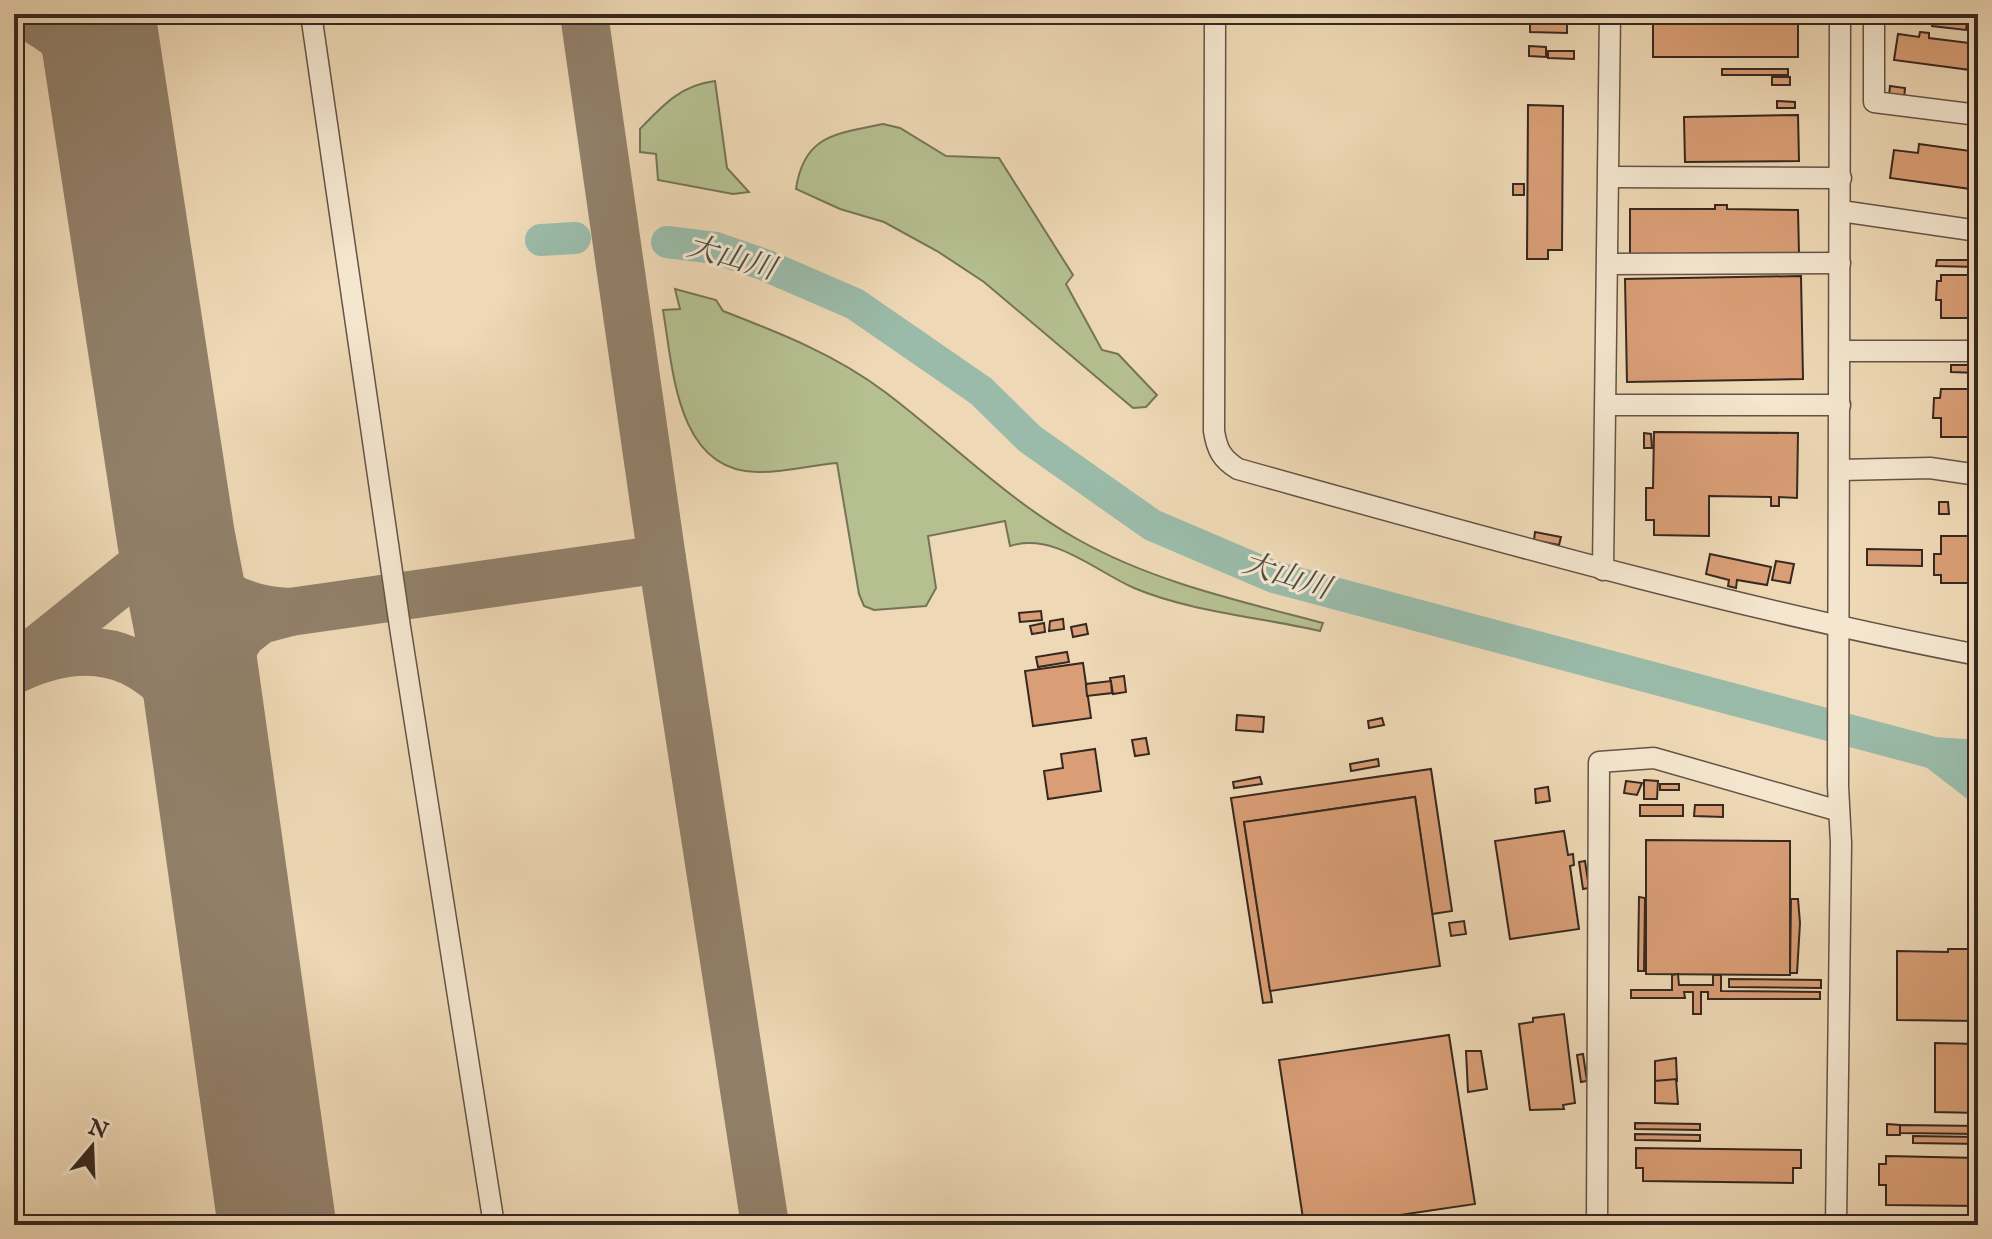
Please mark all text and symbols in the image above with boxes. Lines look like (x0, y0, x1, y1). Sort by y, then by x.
water label: 大山川 (683, 228, 782, 290)
water label: 大山川 (1237, 545, 1338, 610)
north arrow (52, 1107, 132, 1187)
text: N (83, 1113, 111, 1146)

